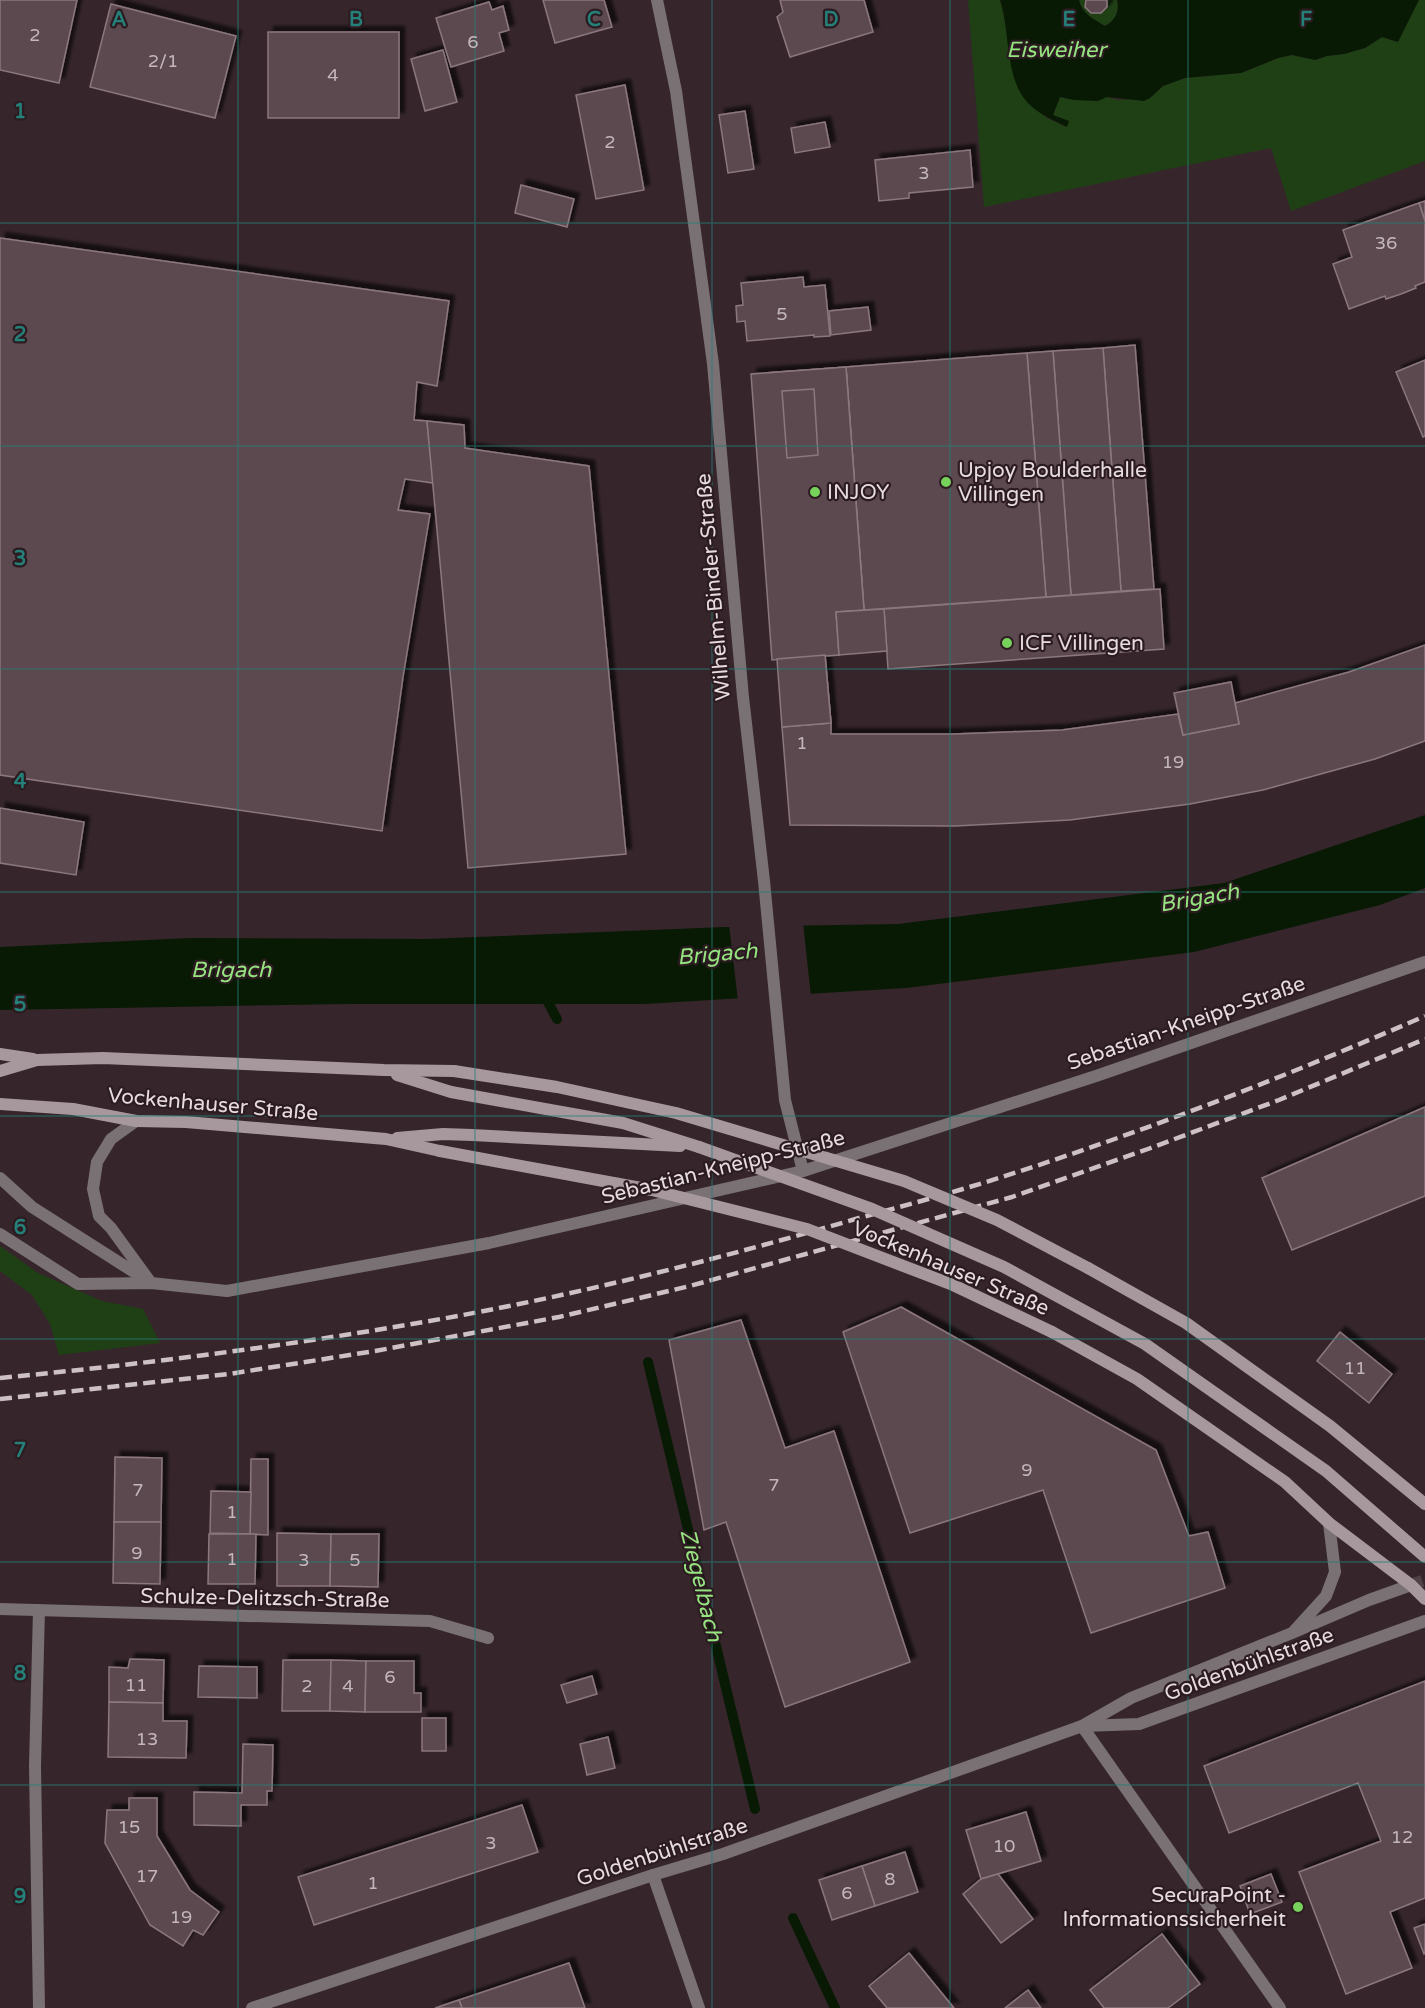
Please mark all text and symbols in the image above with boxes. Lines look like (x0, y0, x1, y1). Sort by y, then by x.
text: A (112, 8, 127, 32)
text: B (349, 8, 363, 32)
text: C (587, 8, 601, 32)
text: D (823, 8, 839, 32)
text: E (1063, 8, 1076, 32)
text: F (1300, 8, 1312, 32)
house number: 2 (29, 24, 41, 46)
house number: 6 (467, 31, 479, 53)
water label: Eisweiher (1006, 37, 1108, 63)
house number: 2/1 (148, 50, 178, 72)
house number: 4 (327, 64, 339, 86)
text: 1 (14, 100, 26, 124)
house number: 2 (604, 131, 616, 153)
house number: 3 (918, 162, 930, 184)
house number: 36 (1375, 232, 1397, 254)
house number: 5 (776, 303, 788, 325)
text: 2 (14, 323, 26, 347)
place label: Upjoy Boulderhalle Villingen (958, 458, 1147, 507)
street label: Wilhelm-Binder-Straße (691, 472, 736, 702)
marker: Upjoy Boulderhalle Villingen (939, 475, 953, 489)
place label: INJOY (827, 480, 889, 505)
marker: INJOY (808, 485, 822, 499)
text: 3 (14, 547, 26, 571)
place label: ICF Villingen (1019, 631, 1144, 656)
marker: ICF Villingen (1000, 636, 1014, 650)
house number: 1 (796, 732, 808, 754)
house number: 19 (1162, 751, 1184, 773)
text: 4 (14, 770, 27, 794)
water label: Brigach (1157, 878, 1242, 918)
water label: Brigach (676, 937, 759, 970)
water label: Brigach (191, 957, 272, 983)
street label: Sebastian-Kneipp-Straße (1064, 971, 1308, 1076)
text: 5 (14, 993, 26, 1017)
street label: Vockenhauser Straße (107, 1083, 319, 1126)
street label: Sebastian-Kneipp-Straße (599, 1125, 848, 1210)
text: 6 (14, 1216, 26, 1240)
street label: Vockenhauser Straße (849, 1216, 1053, 1321)
house number: 11 (1344, 1357, 1366, 1379)
text: 7 (14, 1439, 26, 1463)
house number: 9 (1021, 1459, 1033, 1481)
house number: 7 (768, 1474, 780, 1496)
house number: 7 (132, 1479, 144, 1501)
house number: 1 (226, 1501, 238, 1523)
water label: Ziegelbach (674, 1526, 728, 1645)
house number: 9 (131, 1542, 143, 1564)
house number: 1 (226, 1548, 238, 1570)
house number: 3 (298, 1549, 310, 1571)
house number: 5 (349, 1549, 361, 1571)
street label: Schulze-Delitzsch-Straße (140, 1584, 390, 1613)
street label: Goldenbühlstraße (1161, 1622, 1337, 1707)
text: 8 (14, 1662, 26, 1686)
house number: 6 (384, 1666, 396, 1688)
house number: 11 (125, 1674, 147, 1696)
house number: 2 (301, 1675, 313, 1697)
house number: 4 (342, 1675, 354, 1697)
house number: 13 (136, 1728, 158, 1750)
street label: Goldenbühlstraße (573, 1813, 751, 1892)
house number: 15 (118, 1816, 140, 1838)
house number: 12 (1391, 1826, 1413, 1848)
house number: 3 (485, 1832, 497, 1854)
house number: 10 (993, 1835, 1015, 1857)
house number: 17 (136, 1865, 158, 1887)
house number: 8 (884, 1868, 896, 1890)
house number: 1 (367, 1872, 379, 1894)
house number: 6 (841, 1882, 853, 1904)
place label: SecuraPoint - Informationssicherheit (1063, 1883, 1286, 1932)
text: 9 (14, 1885, 26, 1909)
marker: SecuraPoint - Informationssicherheit (1291, 1900, 1305, 1914)
house number: 19 (170, 1906, 192, 1928)

